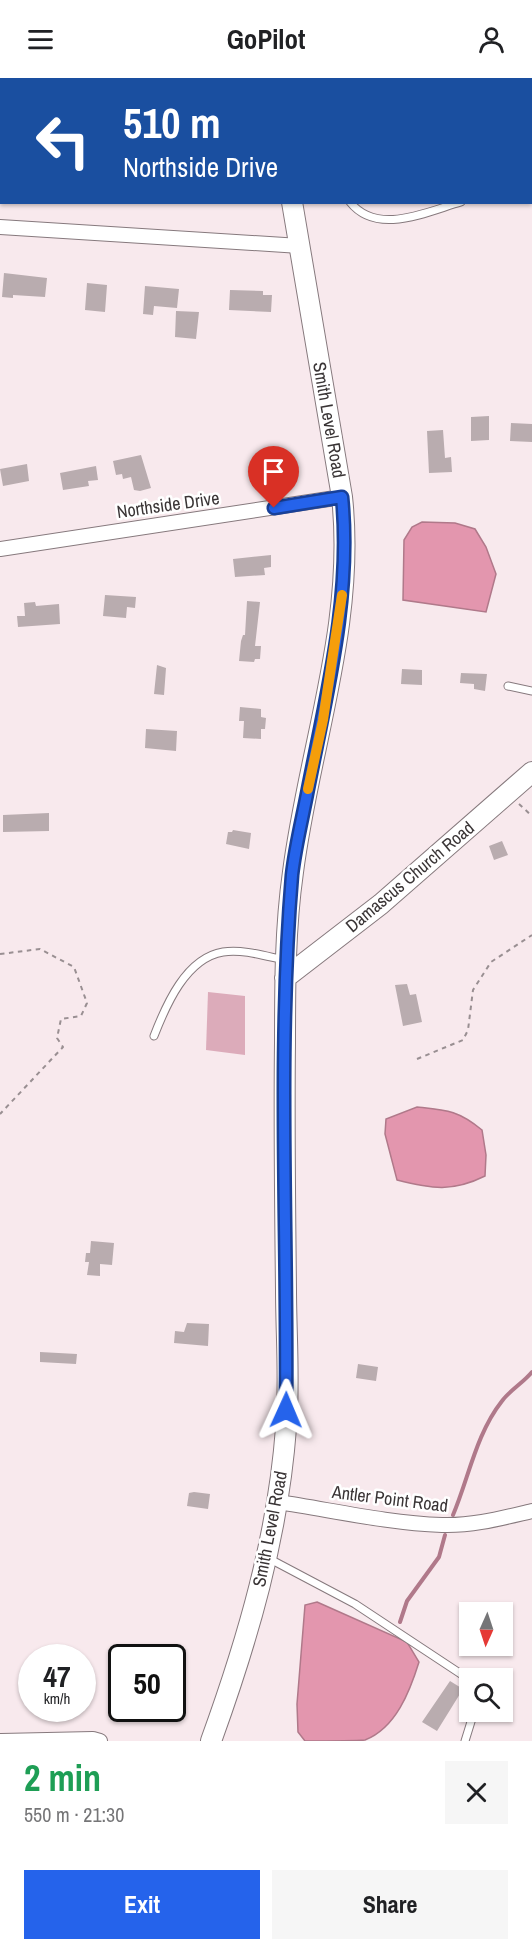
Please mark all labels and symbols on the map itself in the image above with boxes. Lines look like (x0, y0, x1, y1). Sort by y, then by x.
street label: Smith Level Road (307, 360, 352, 480)
pin (248, 446, 299, 508)
street label: Northside Drive (115, 485, 221, 524)
street label: Damascus Church Road (340, 815, 479, 938)
position arrow (254, 1378, 318, 1442)
street label: Smith Level Road (246, 1469, 293, 1589)
street label: Antler Point Road (330, 1479, 449, 1518)
north arrow (459, 1602, 513, 1656)
speed limit sign: 50 (108, 1644, 186, 1722)

